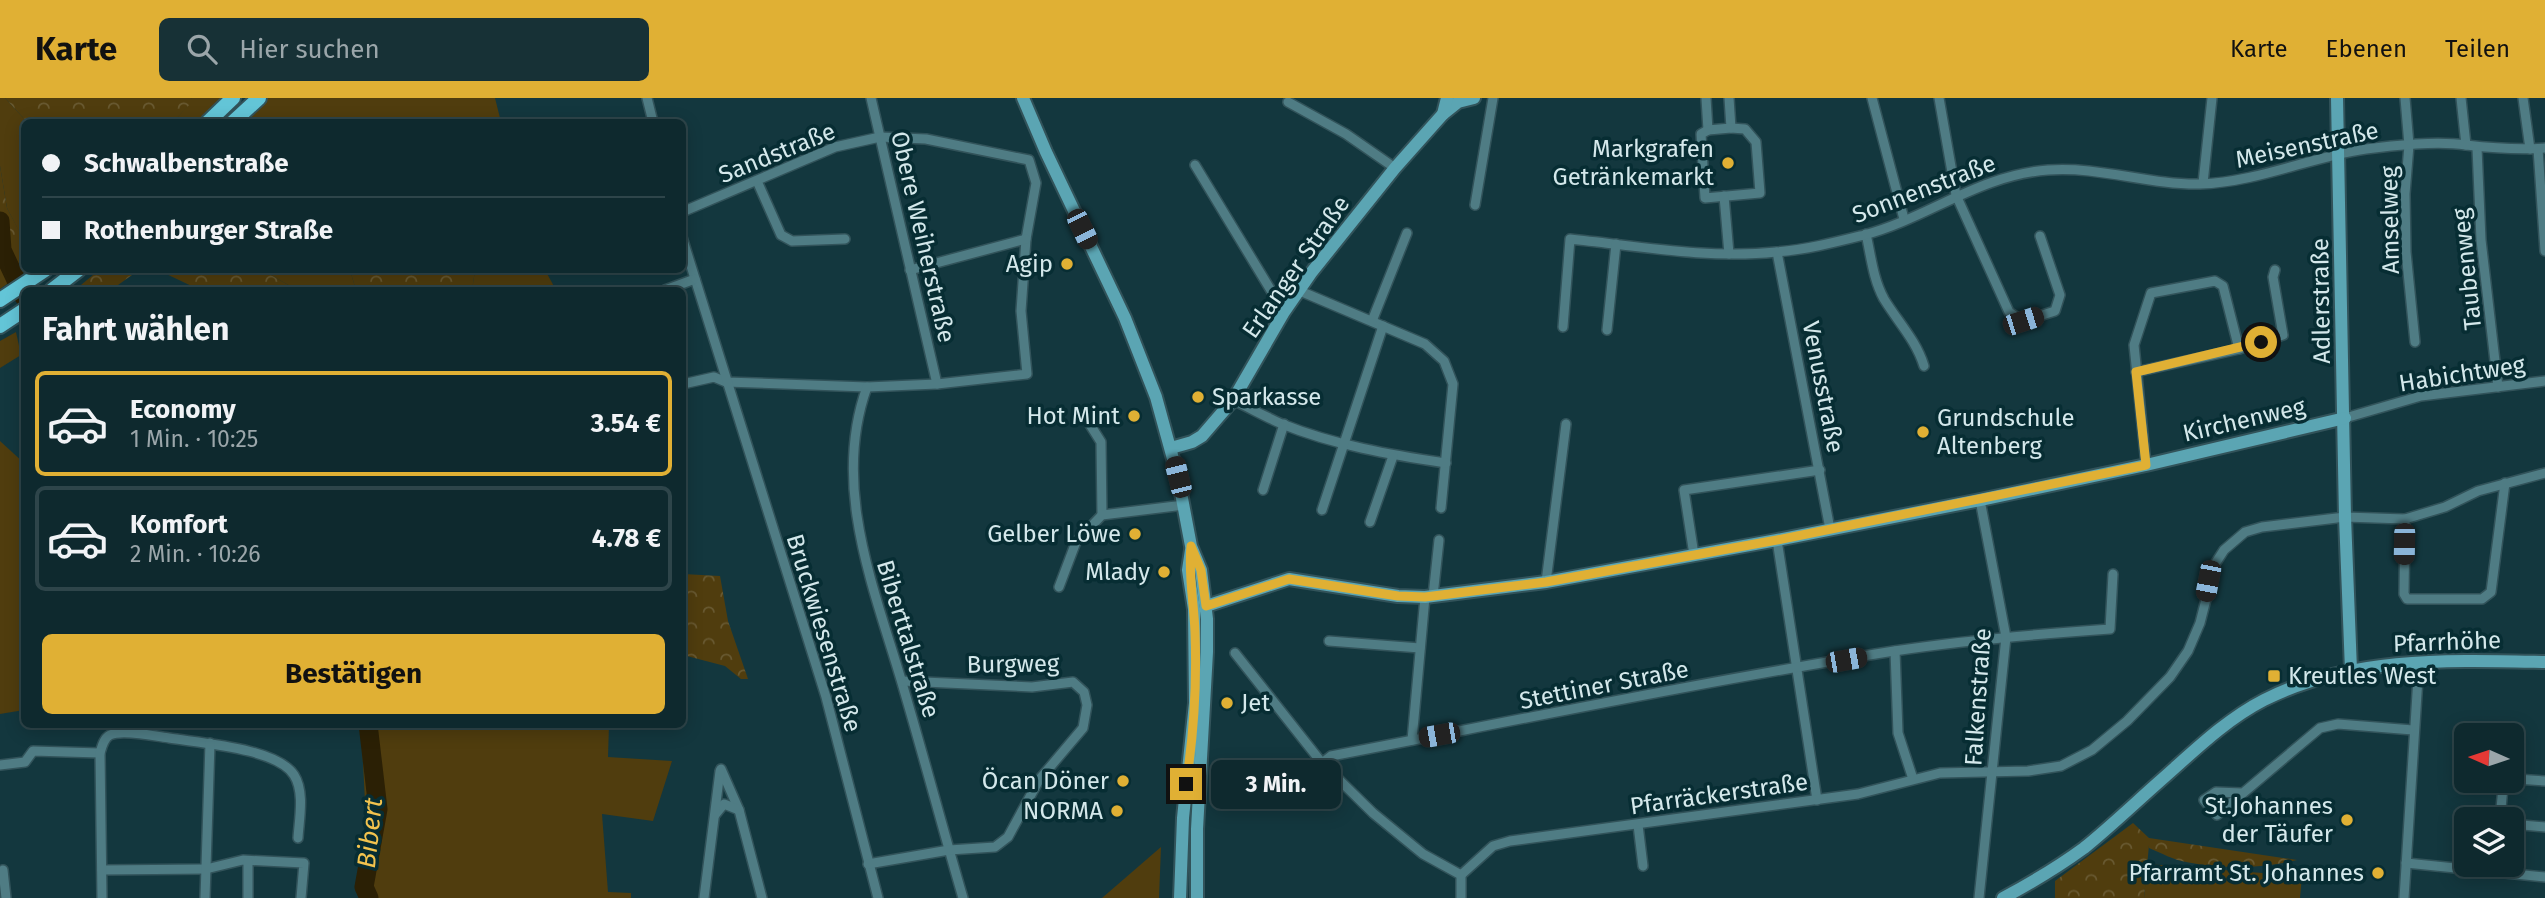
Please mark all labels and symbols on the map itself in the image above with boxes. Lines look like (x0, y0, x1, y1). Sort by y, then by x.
street label: Meisenstraße (2233, 116, 2381, 174)
street label: Sandstraße (715, 117, 839, 189)
street label: Obere Weiherstraße (885, 129, 961, 345)
place label: Markgrafen Getränkemarkt (1553, 135, 1714, 191)
street label: Sonnenstraße (1848, 149, 2000, 229)
marker: Markgrafen Getränkemarkt (1720, 155, 1736, 171)
street label: Amselweg (2375, 165, 2405, 274)
street label: Erlanger Straße (1237, 190, 1355, 344)
car (1064, 206, 1101, 252)
street label: Taubenweg (2447, 206, 2487, 331)
street label: Adlerstraße (2306, 238, 2336, 364)
place label: Agip (1006, 250, 1053, 278)
marker: Agip (1059, 256, 1075, 272)
car (2000, 305, 2047, 337)
street label: Venusstraße (1797, 319, 1849, 455)
route start (2245, 326, 2277, 358)
street label: Habichtweg (2397, 350, 2528, 398)
place label: Sparkasse (1212, 383, 1321, 411)
marker: Sparkasse (1190, 389, 1206, 405)
street label: Kirchenweg (2180, 392, 2308, 448)
place label: Hot Mint (1026, 402, 1120, 430)
place label: Grundschule Altenberg (1937, 404, 2075, 460)
marker: Hot Mint (1126, 408, 1142, 424)
marker: Grundschule Altenberg (1915, 424, 1931, 440)
car (1163, 454, 1194, 500)
place label: Gelber Löwe (987, 520, 1121, 548)
car (2394, 523, 2415, 565)
marker: Gelber Löwe (1127, 526, 1143, 542)
street label: Bruckwiesenstraße (781, 531, 867, 735)
street label: Biberttalstraße (871, 557, 945, 721)
place label: Mlady (1085, 558, 1150, 586)
car (2194, 558, 2223, 604)
marker: Mlady (1156, 564, 1172, 580)
street label: Pfarrhöhe (2392, 626, 2502, 658)
street label: Falkenstraße (1959, 627, 1997, 767)
car (1824, 646, 1869, 674)
street label: Burgweg (966, 649, 1060, 679)
street label: Stettiner Straße (1517, 655, 1691, 715)
place label: Kreutles West (2288, 662, 2437, 690)
marker: Kreutles West (2266, 668, 2282, 684)
place label: Jet (1241, 689, 1270, 717)
marker: Jet (1219, 695, 1235, 711)
car (1417, 721, 1462, 749)
north arrow (2454, 723, 2524, 793)
callout: 3 Min. (1210, 760, 1340, 808)
place label: Öcan Döner (982, 767, 1110, 795)
route end (1170, 768, 1202, 800)
street label: Pfarräckerstraße (1628, 768, 1810, 820)
marker: Öcan Döner (1115, 773, 1131, 789)
place label: St.Johannes der Täufer (2205, 792, 2334, 848)
water label: Bibert (351, 796, 389, 870)
place label: NORMA (1023, 797, 1103, 825)
marker: NORMA (1109, 803, 1125, 819)
marker: St.Johannes der Täufer (2339, 812, 2355, 828)
place label: Pfarramt St. Johannes (2128, 859, 2364, 887)
marker: Pfarramt St. Johannes (2370, 865, 2386, 881)

